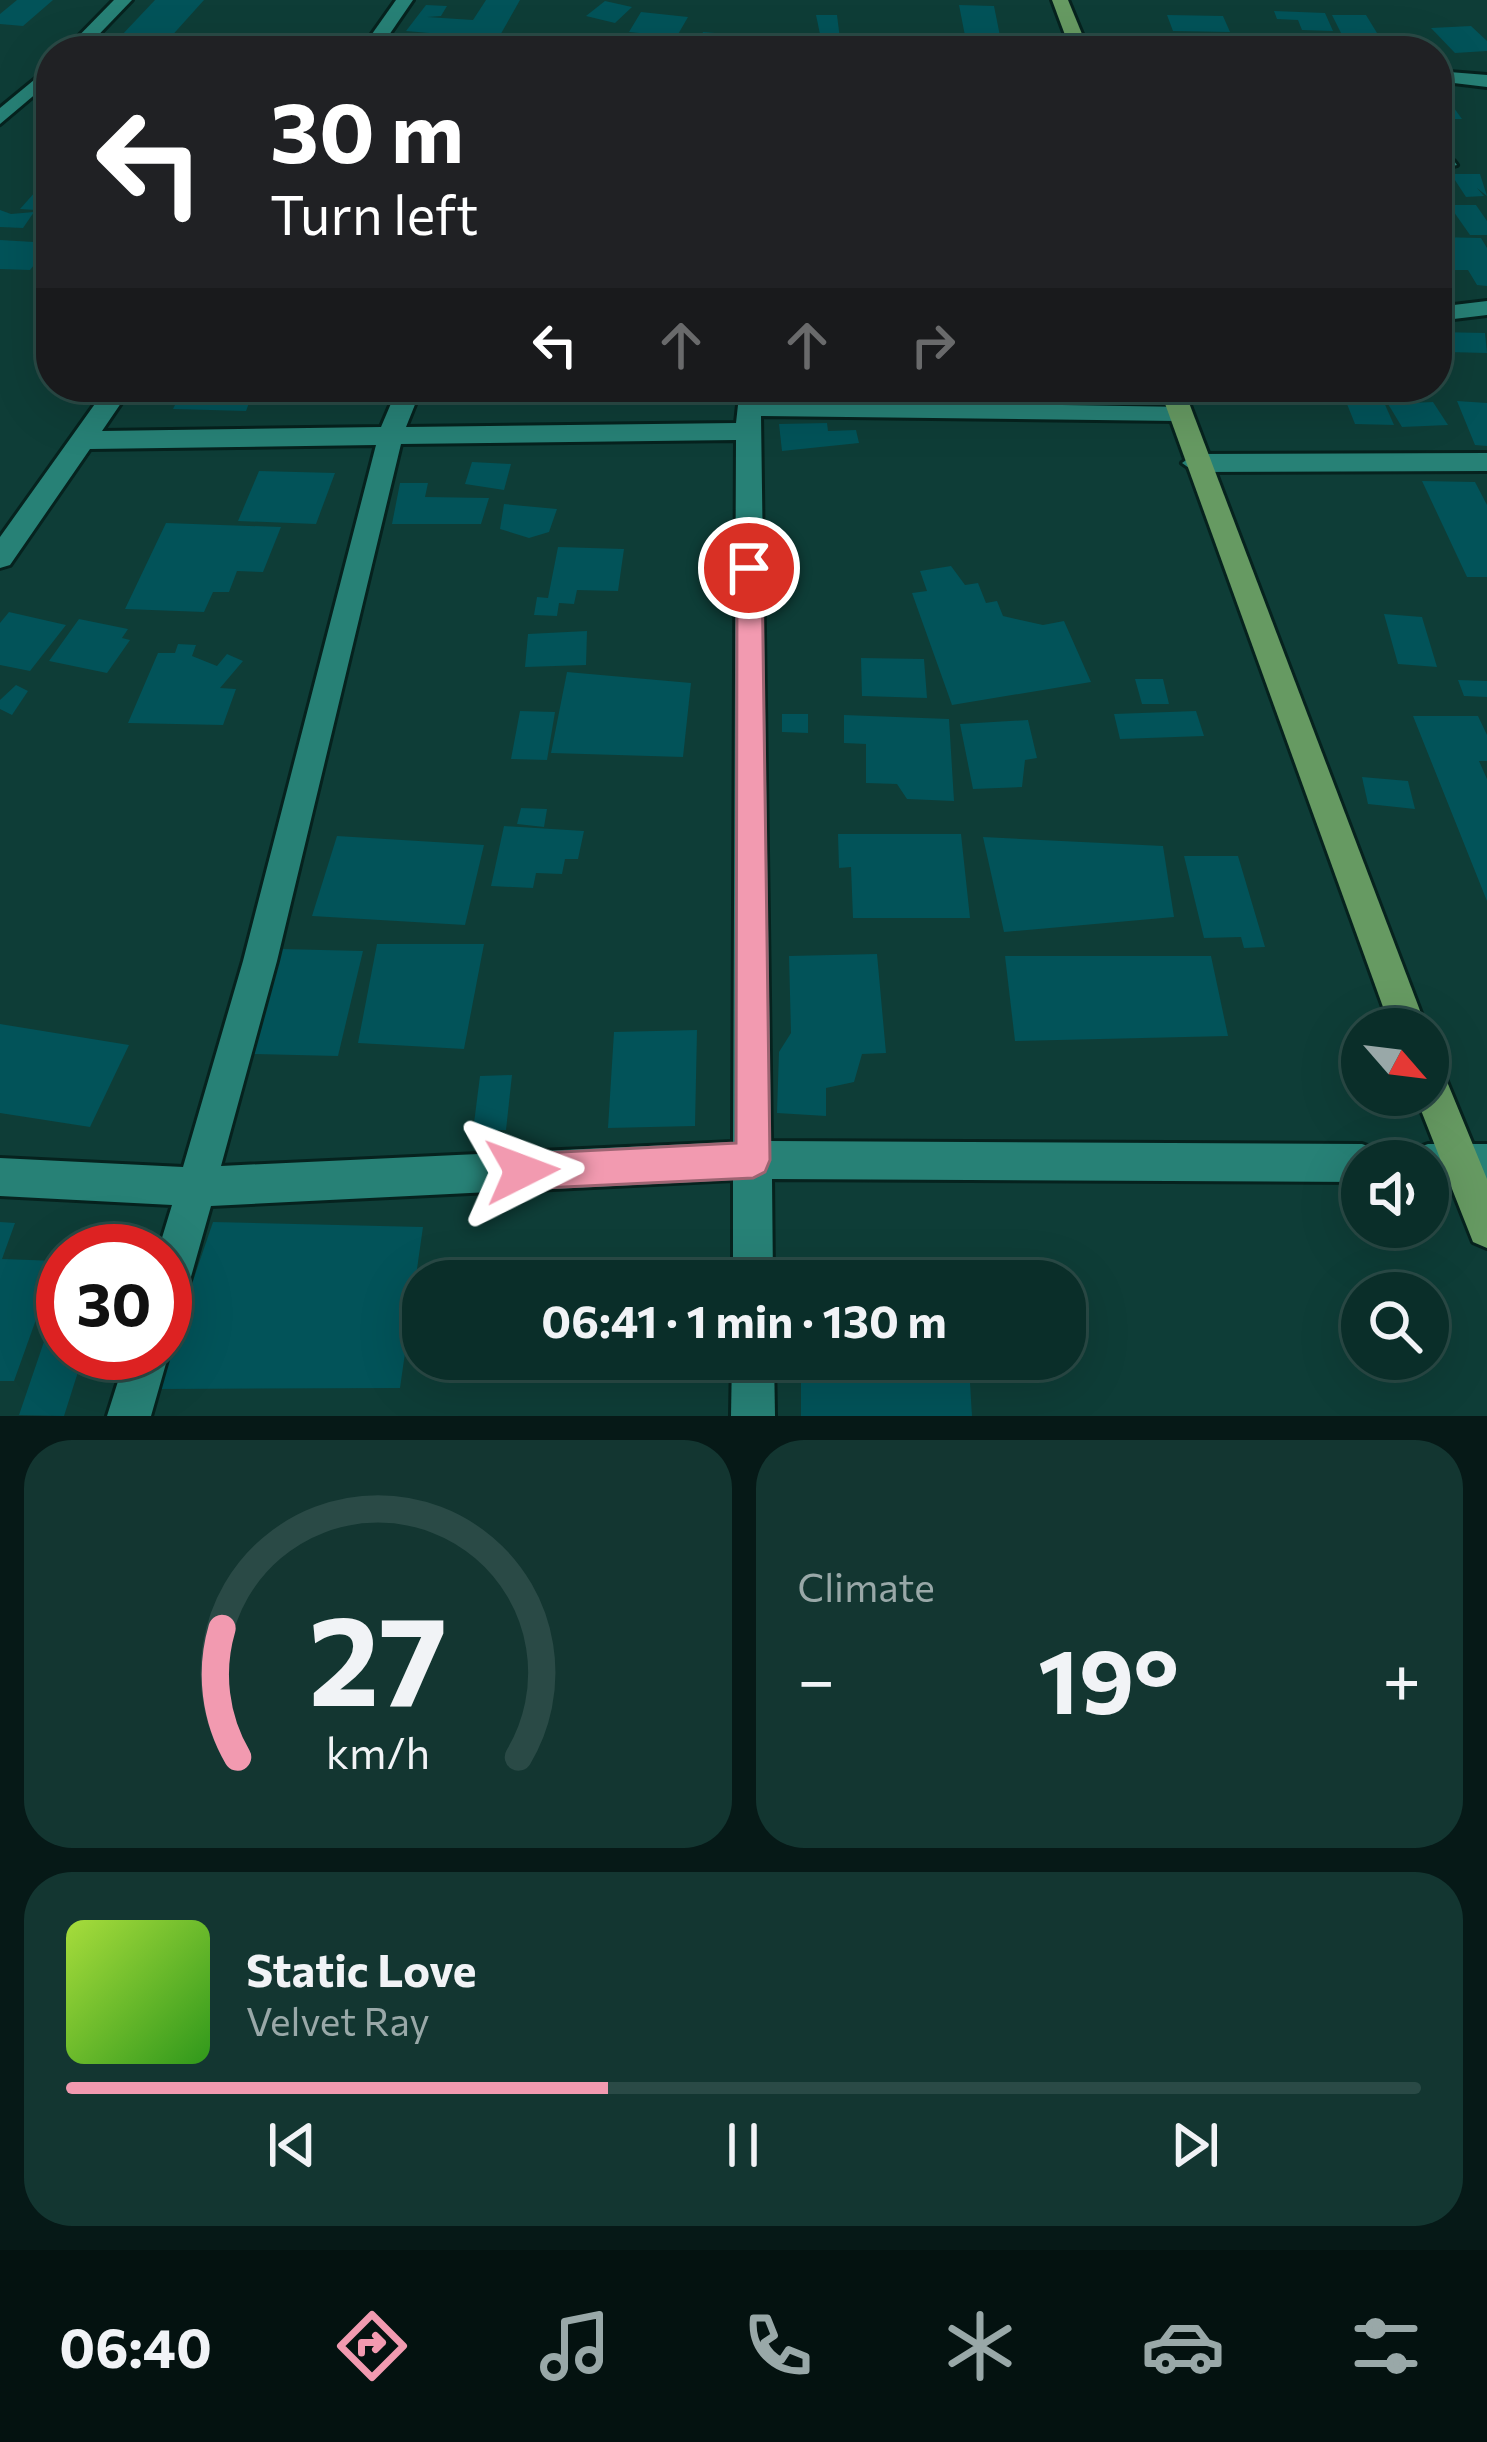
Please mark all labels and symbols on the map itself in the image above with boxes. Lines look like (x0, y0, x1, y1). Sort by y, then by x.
pin (698, 517, 800, 619)
north arrow (1341, 1008, 1449, 1116)
position arrow (459, 1108, 585, 1234)
speed limit sign: 30 (36, 1224, 192, 1380)

